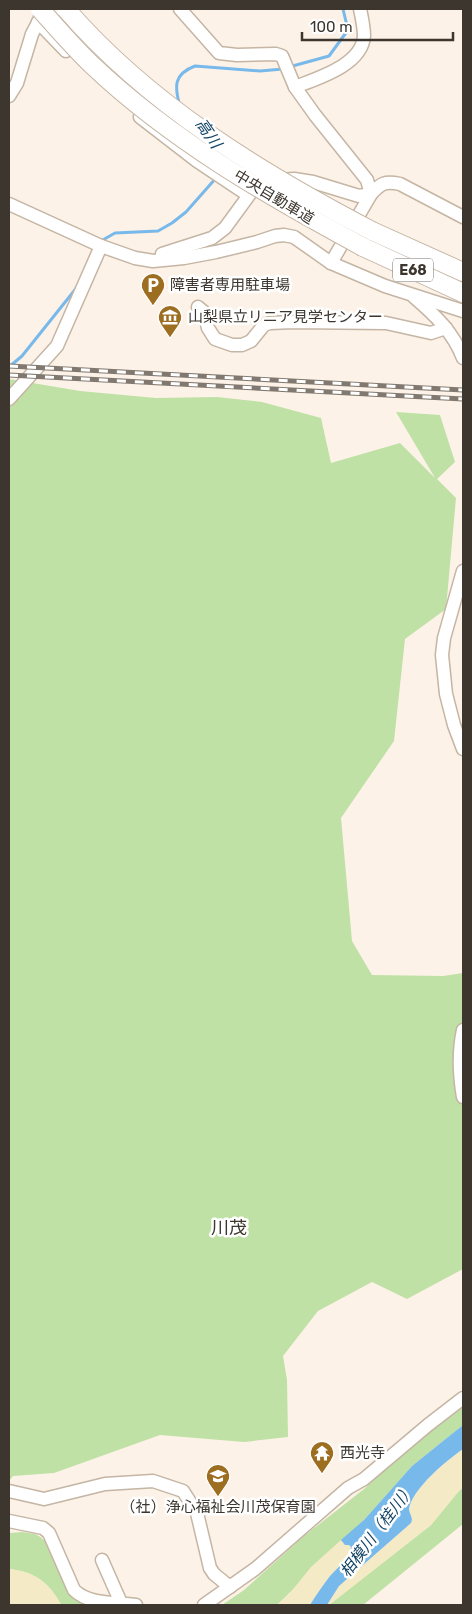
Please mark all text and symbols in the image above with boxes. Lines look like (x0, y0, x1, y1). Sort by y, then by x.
scale bar (302, 10, 453, 42)
text: 100 m (310, 18, 352, 36)
water label: 高川 (192, 115, 227, 153)
street label: 中央自動車道 (231, 166, 317, 228)
road number: E68 (393, 258, 433, 282)
parking icon: 障害者専用駐車場 (140, 272, 166, 306)
place label: 障害者専用駐車場 (170, 276, 290, 294)
museum icon: 山梨県立リニア見学センター (157, 304, 183, 338)
place label: 山梨県立リニア見学センター (188, 308, 383, 326)
district label: 川茂 (211, 1217, 247, 1239)
temple icon: 西光寺 (309, 1440, 335, 1474)
place label: 西光寺 (340, 1444, 385, 1462)
school or university icon: （社）浄心福祉会川茂保育園 (205, 1463, 231, 1497)
water label: 相模川（桂川） (336, 1480, 419, 1581)
place label: （社）浄心福祉会川茂保育園 (120, 1498, 316, 1516)

